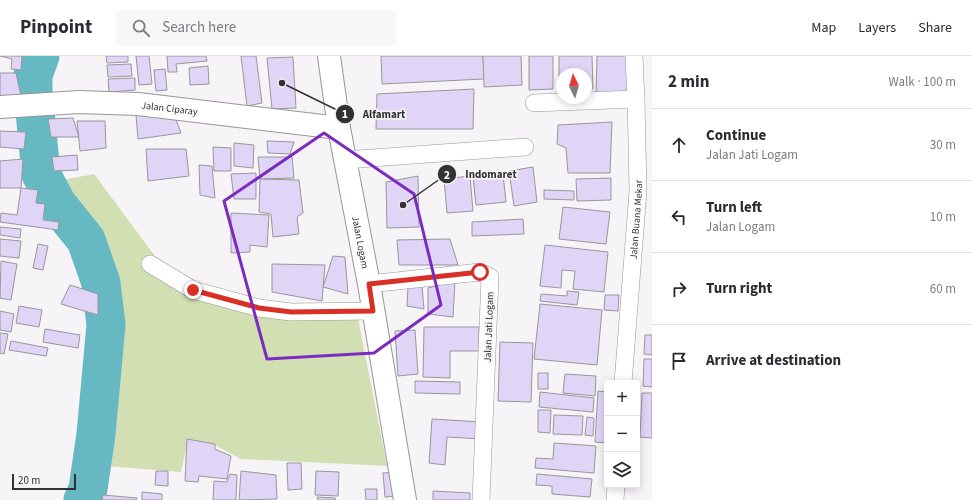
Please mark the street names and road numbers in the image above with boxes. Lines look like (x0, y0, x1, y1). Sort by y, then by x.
street label: Jalan Ciparay (141, 98, 199, 119)
street label: Jalan Buana Mekar (627, 179, 646, 260)
street label: Jalan Logam (348, 215, 372, 270)
street label: Jalan Jati Logam (481, 291, 497, 363)

